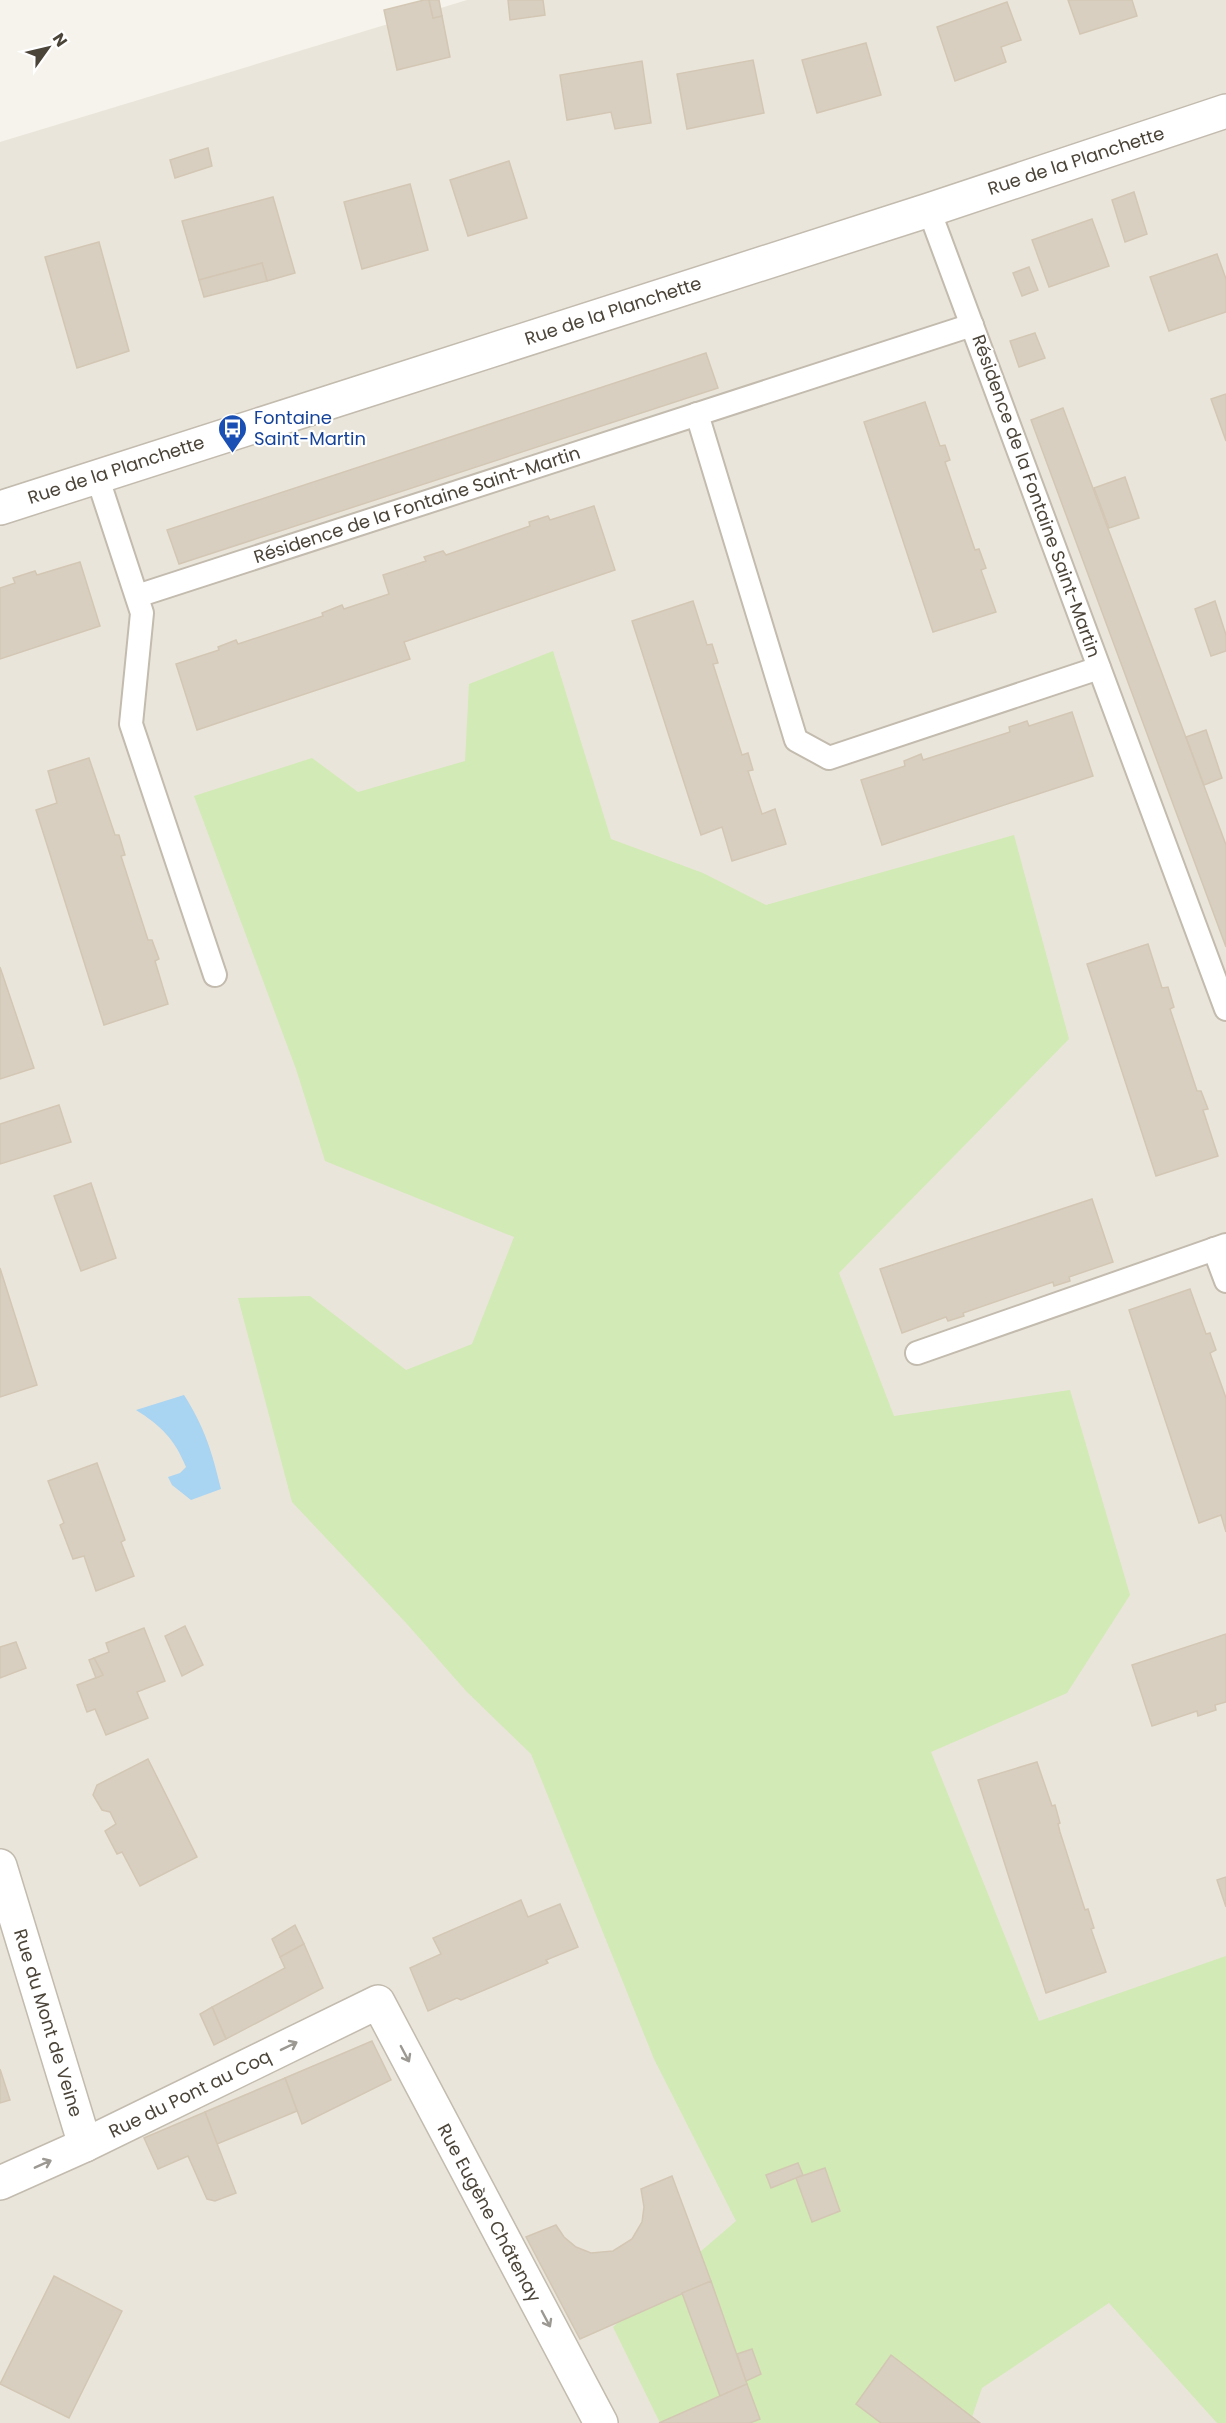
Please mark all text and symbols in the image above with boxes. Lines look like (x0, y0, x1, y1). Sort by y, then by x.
north arrow (18, 18, 78, 78)
text: N (47, 28, 73, 51)
street label: Rue de la Planchette (984, 120, 1167, 201)
street label: Rue de la Planchette (521, 270, 704, 351)
street label: Résidence de la Fontaine Saint-Martin (966, 331, 1107, 661)
place label: Fontaine Saint-Martin (254, 405, 366, 451)
bus stop icon: Fontaine Saint-Martin (217, 412, 249, 454)
street label: Rue de la Planchette (24, 429, 207, 510)
street label: Résidence de la Fontaine Saint-Martin (250, 440, 583, 569)
street label: Rue du Mont de Veine (8, 1926, 89, 2120)
one-way arrow (280, 2039, 298, 2051)
street label: Rue du Pont au Coq (104, 2043, 275, 2144)
one-way arrow (399, 2045, 411, 2062)
street label: Rue Eugène Châtenay (432, 2119, 547, 2307)
one-way arrow (33, 2158, 51, 2169)
one-way arrow (540, 2310, 552, 2327)

